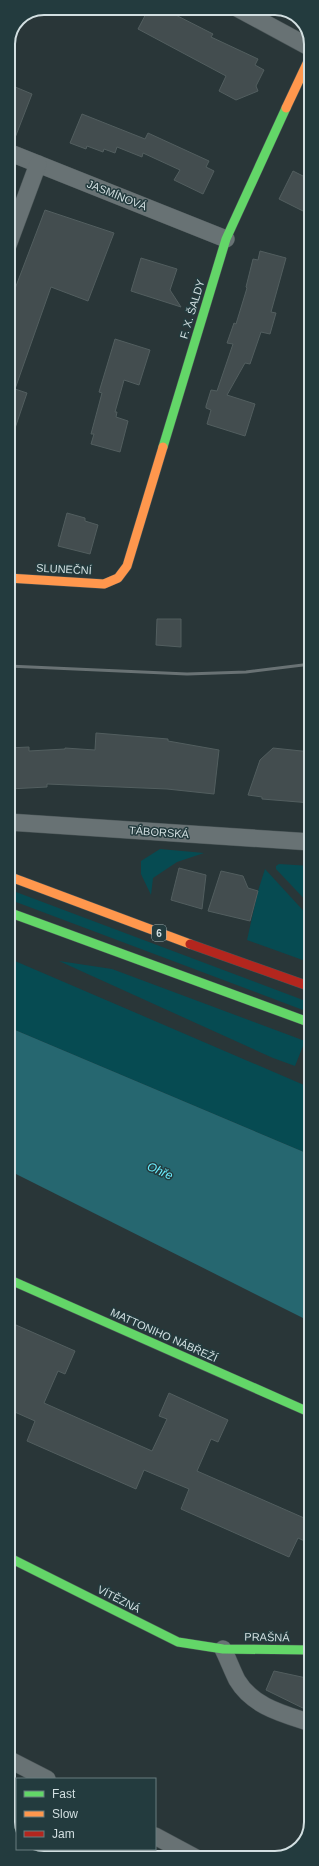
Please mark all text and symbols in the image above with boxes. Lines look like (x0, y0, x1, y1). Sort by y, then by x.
street label: JASMÍNOVÁ (85, 178, 149, 213)
street label: F. X. ŠALDY (177, 277, 207, 340)
street label: SLUNEČNÍ (36, 562, 93, 576)
street label: TÁBORSKÁ (129, 824, 190, 840)
road number: 6 (152, 925, 166, 941)
water label: Ohře (145, 1159, 175, 1183)
street label: MATTONIHO NÁBŘEŽÍ (109, 1306, 220, 1364)
street label: VÍTĚZNÁ (96, 1583, 143, 1615)
street label: PRAŠNÁ (244, 1631, 290, 1643)
legend (16, 1778, 156, 1850)
text: Fast (52, 1787, 76, 1801)
text: Slow (52, 1807, 78, 1821)
text: Jam (52, 1827, 75, 1841)

